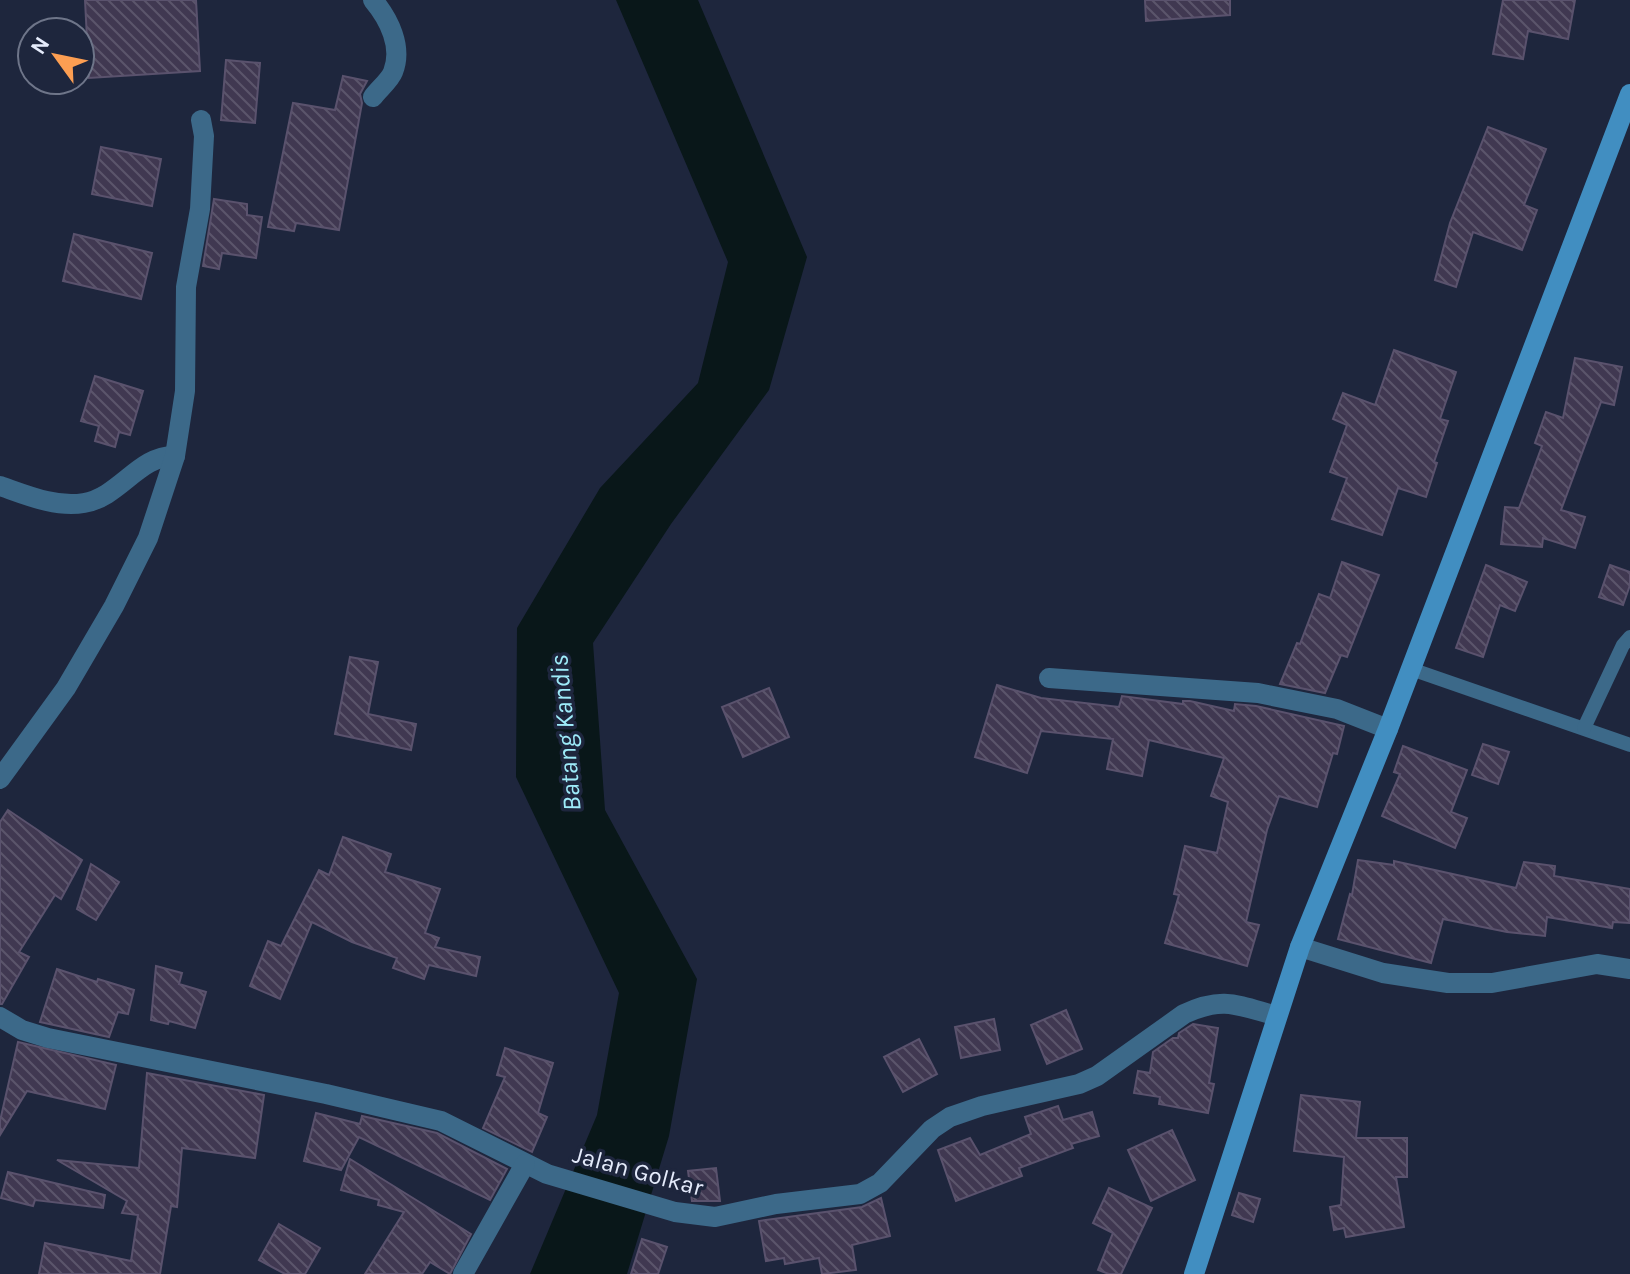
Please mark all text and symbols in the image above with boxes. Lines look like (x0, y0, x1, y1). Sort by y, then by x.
north arrow (16, 16, 96, 96)
text: N (25, 32, 55, 59)
water label: Batang Kandis (543, 653, 588, 813)
street label: Jalan Golkar (570, 1140, 707, 1202)

